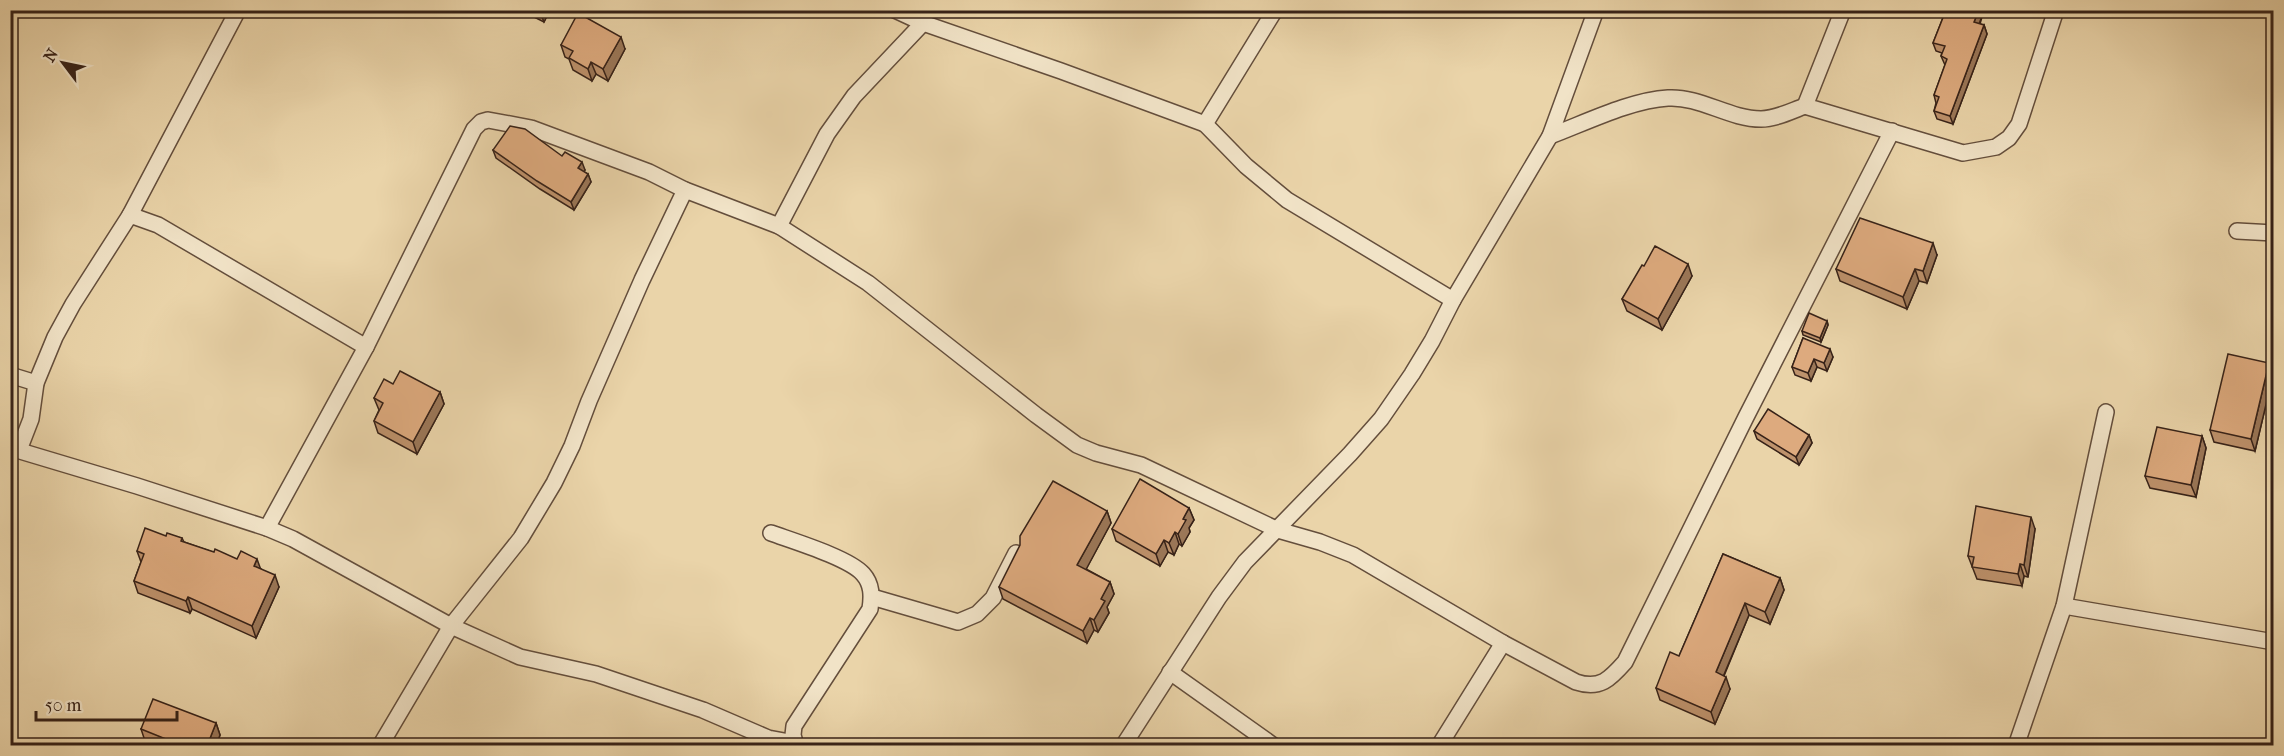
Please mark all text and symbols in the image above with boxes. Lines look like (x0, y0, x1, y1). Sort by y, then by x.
north arrow (33, 33, 93, 93)
text: N (39, 44, 62, 65)
scale bar (36, 684, 177, 722)
text: 50 m (45, 695, 82, 716)

